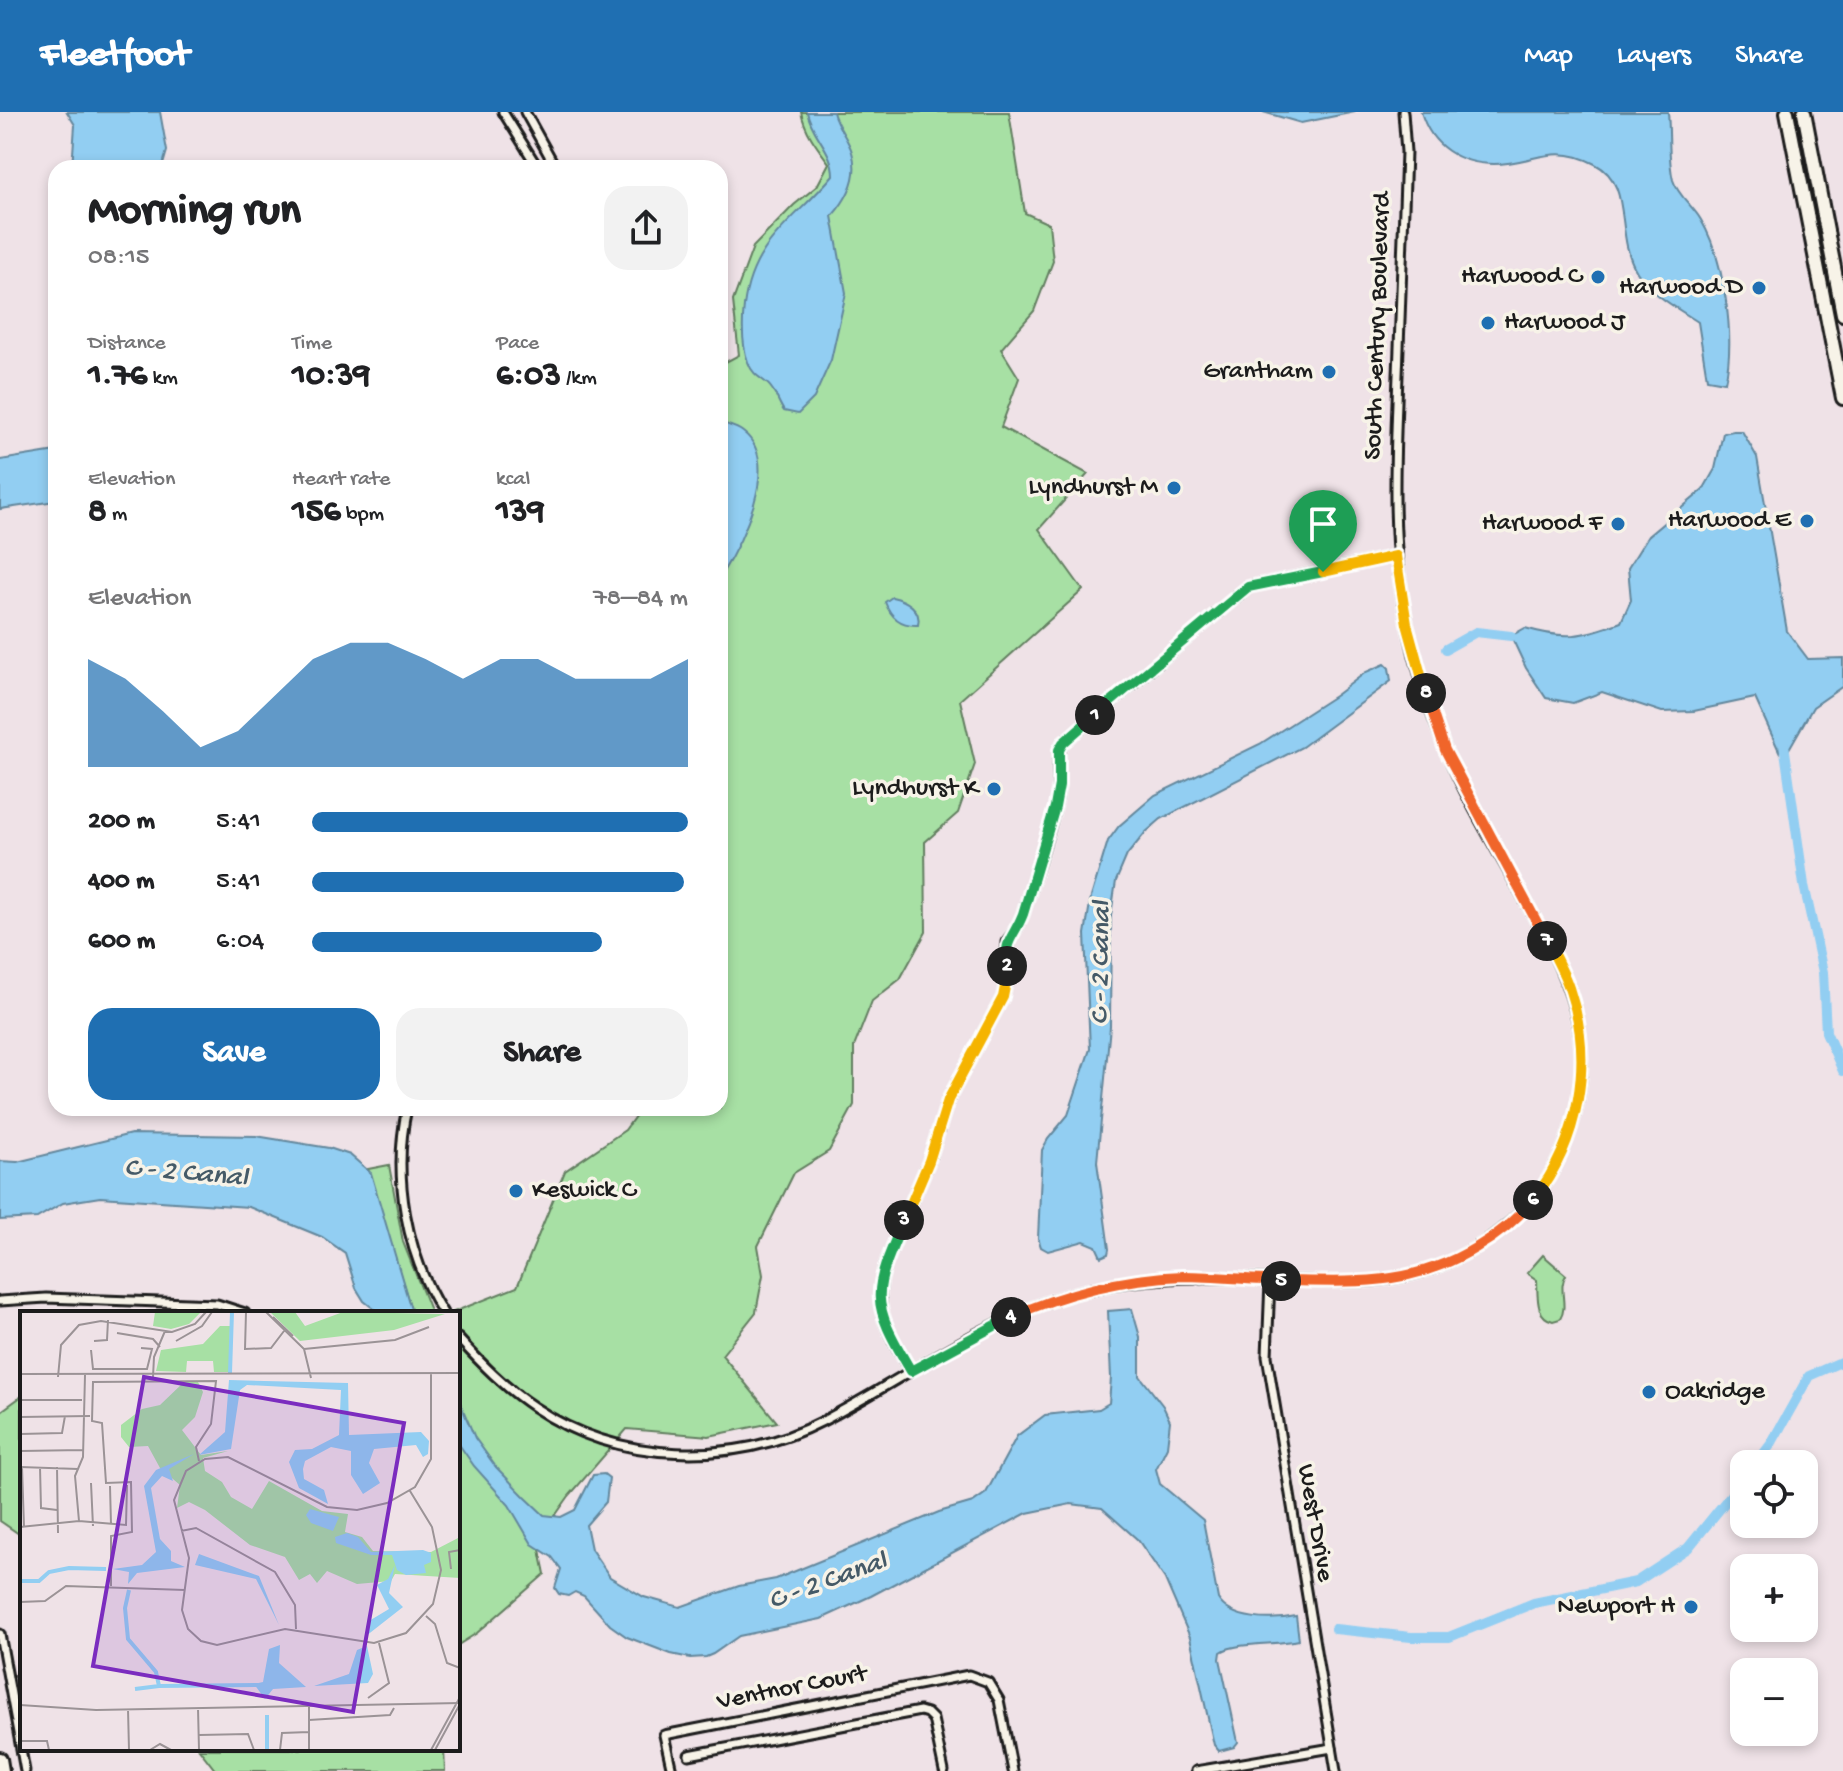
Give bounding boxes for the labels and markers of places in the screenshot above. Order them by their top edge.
place label: Harwood C [1461,262,1584,293]
marker: Harwood C [1589,268,1607,286]
place label: Harwood D [1619,273,1743,304]
marker: Harwood D [1750,279,1768,297]
place label: Harwood J [1504,308,1626,339]
marker: Harwood J [1479,314,1497,332]
place label: Grantham [1203,357,1313,388]
marker: Grantham [1320,363,1338,381]
place label: Lyndhurst M [1028,473,1159,504]
marker: Lyndhurst M [1165,479,1183,497]
pin [1289,490,1357,572]
place label: Harwood E [1668,506,1792,537]
place label: Harwood F [1482,509,1604,540]
marker: Harwood E [1798,512,1816,530]
marker: Harwood F [1609,515,1627,533]
pin: 8 [1406,673,1446,713]
pin: 1 [1075,695,1115,735]
place label: Lyndhurst K [852,774,981,805]
marker: Lyndhurst K [985,780,1003,798]
pin: 7 [1527,921,1567,961]
pin: 2 [987,946,1027,986]
place label: Keswick C [532,1176,638,1207]
pin: 6 [1513,1180,1553,1220]
marker: Keswick C [507,1182,525,1200]
pin: 3 [884,1200,924,1240]
pin: 5 [1261,1261,1301,1301]
pin: 4 [991,1297,1031,1337]
place label: Oakridge [1665,1377,1766,1408]
marker: Oakridge [1640,1383,1658,1401]
place label: Newport H [1557,1592,1675,1623]
marker: Newport H [1682,1598,1700,1616]

